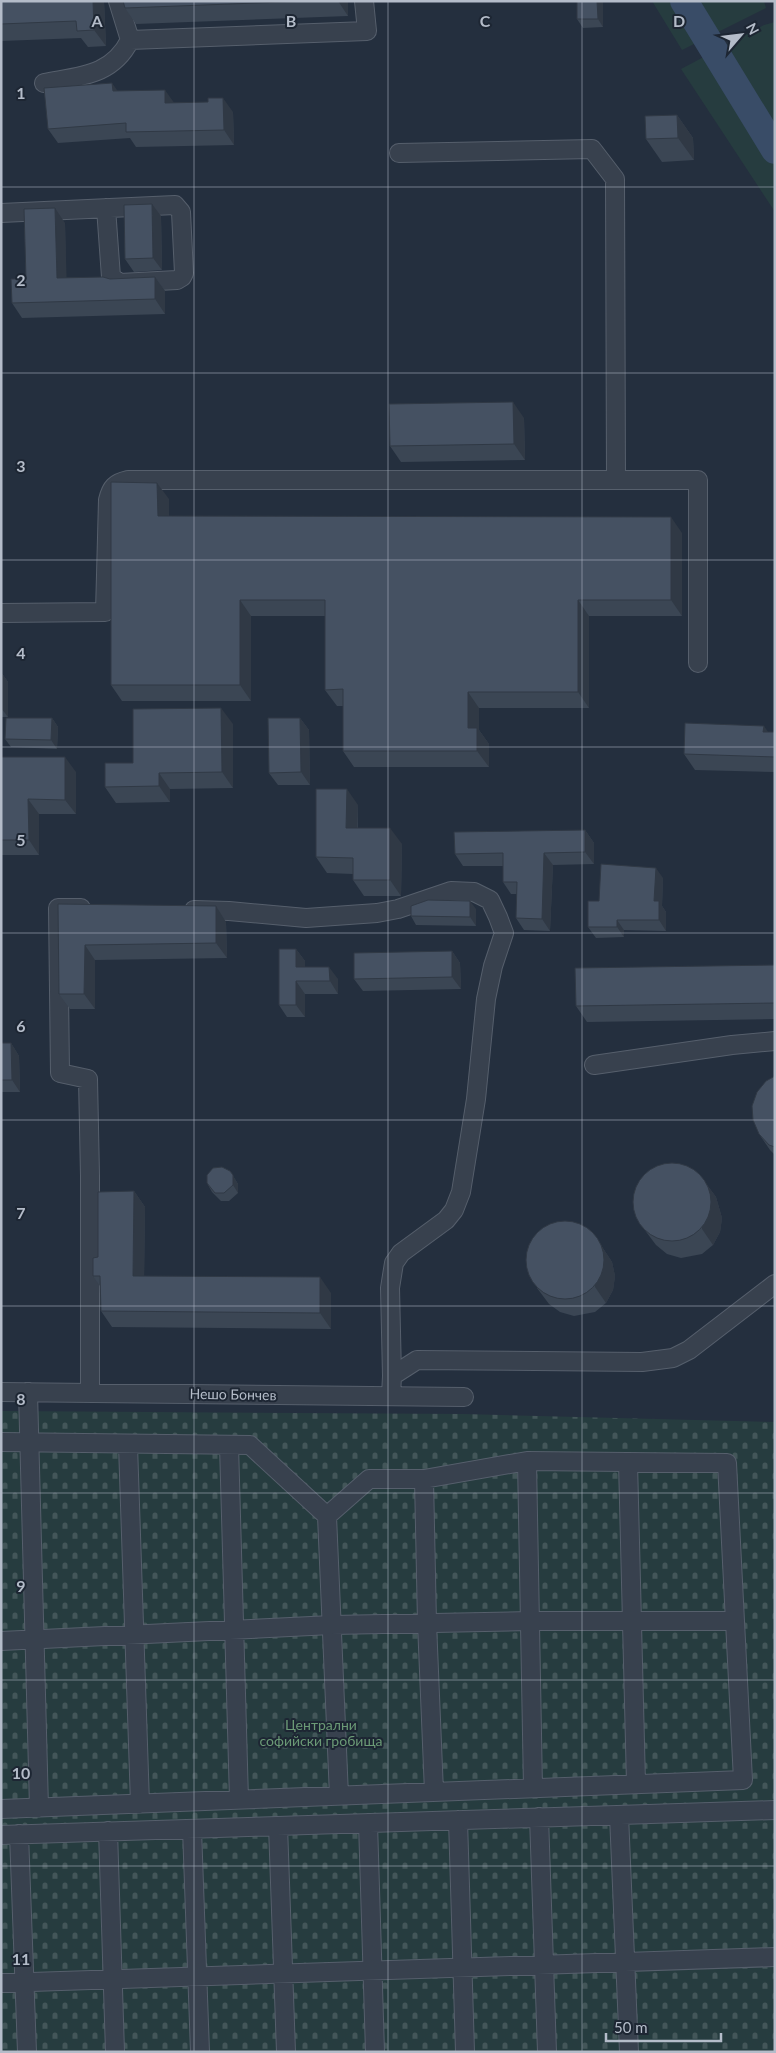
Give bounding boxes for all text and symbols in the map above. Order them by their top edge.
north arrow [716,10,766,60]
text: A [90,11,103,30]
text: B [286,11,296,30]
text: C [480,11,491,30]
text: D [673,11,685,30]
text: N [743,20,763,37]
text: 1 [16,83,26,102]
text: 2 [16,270,26,289]
text: 3 [16,456,26,475]
text: 4 [16,643,26,662]
text: 5 [16,830,26,849]
text: 6 [16,1016,26,1035]
text: 7 [16,1203,26,1222]
street label: Нешо Бончев [189,1385,277,1403]
text: 8 [16,1389,26,1408]
text: 9 [16,1576,26,1595]
park label: Централни софийски гробища [260,1716,383,1749]
text: 10 [12,1763,30,1782]
text: 11 [12,1949,30,1968]
scale bar [606,2010,721,2042]
text: 50 m [614,2018,648,2036]

